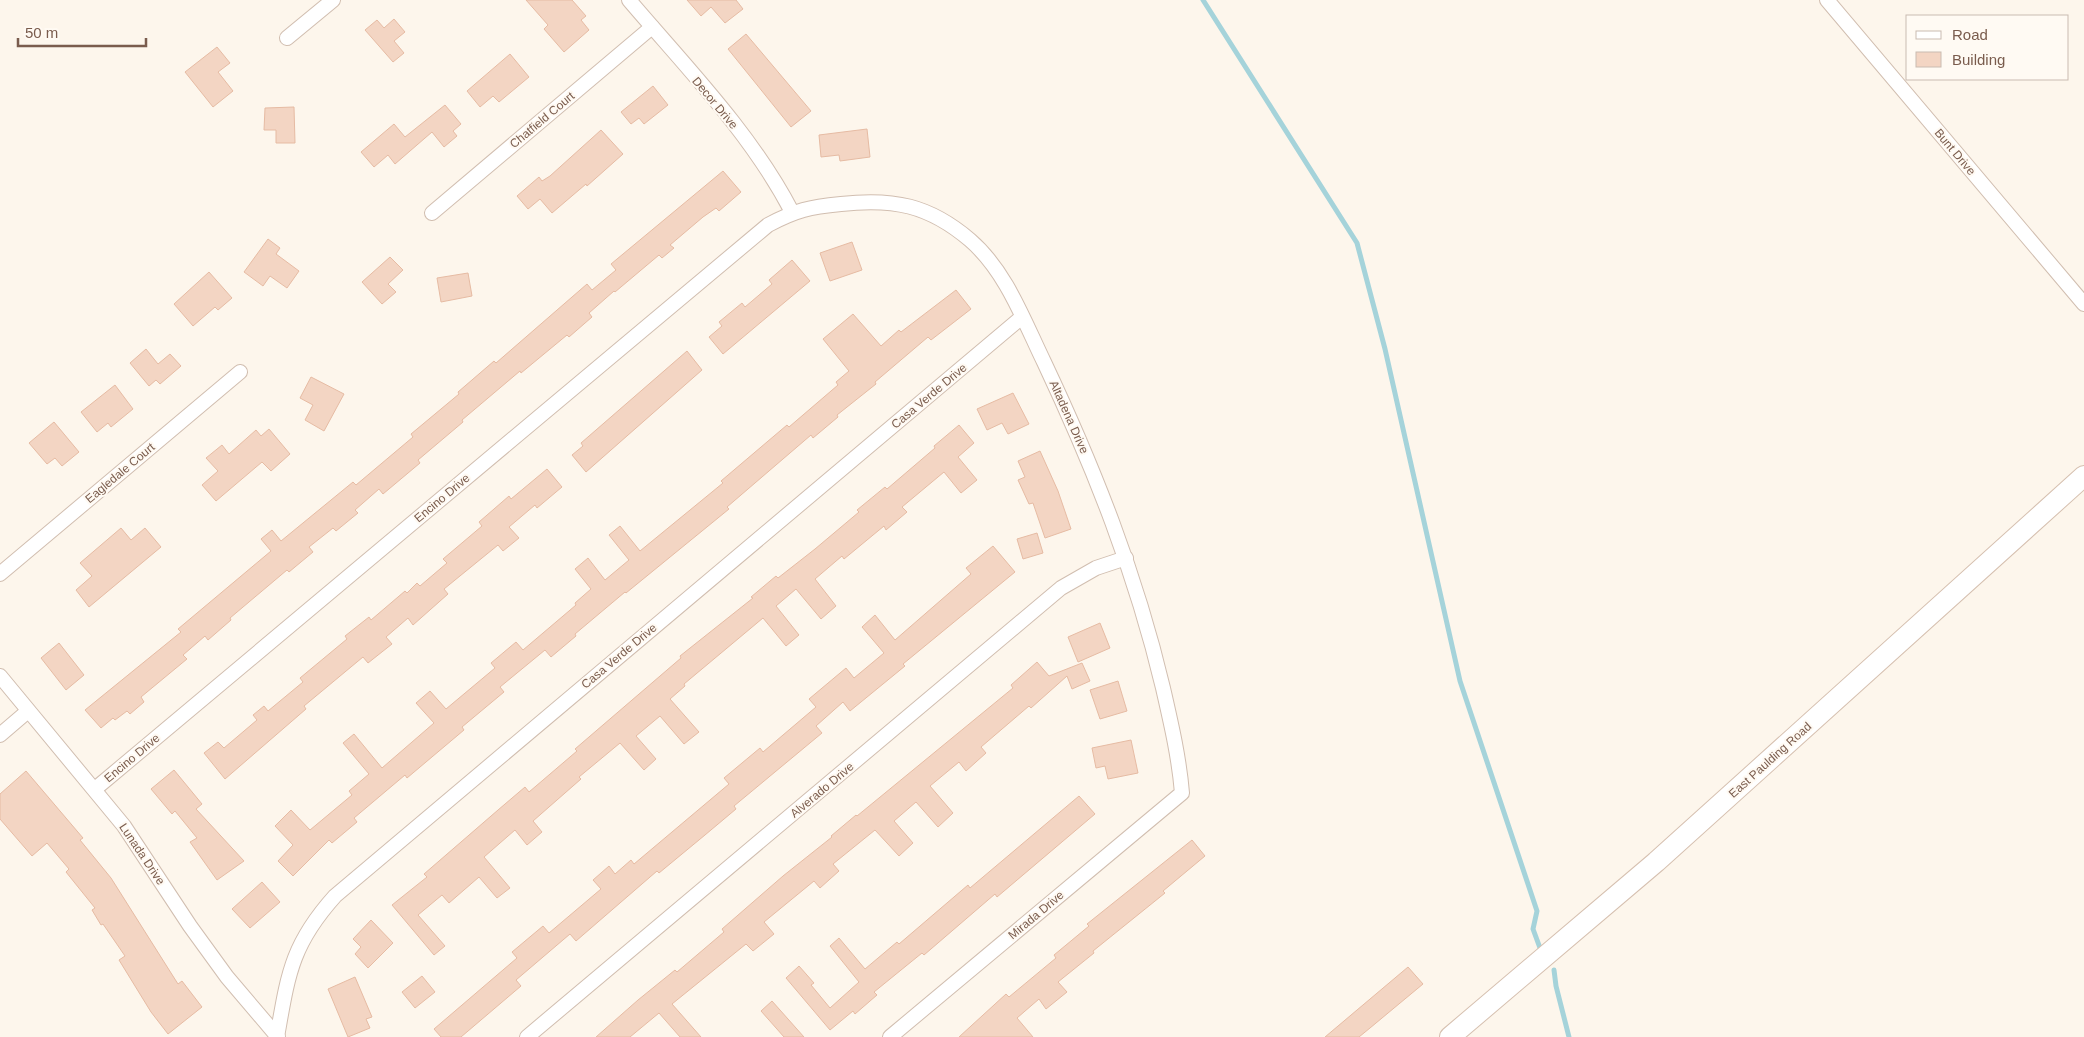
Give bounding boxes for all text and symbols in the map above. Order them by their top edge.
scale bar [18,15,145,47]
legend [1906,15,2069,80]
text: 50 m [25,24,58,41]
text: Road [1952,26,1988,43]
text: Building [1952,51,2005,68]
street label: Decor Drive [689,74,741,132]
street label: Chatfield Court [507,88,578,151]
street label: Bunt Drive [1932,126,1979,178]
street label: Casa Verde Drive [888,360,970,432]
street label: Altadena Drive [1047,378,1092,456]
street label: Eagledale Court [83,440,158,506]
street label: Encino Drive [411,471,473,525]
street label: Casa Verde Drive [578,620,660,692]
street label: East Paulding Road [1726,719,1814,801]
street label: Encino Drive [101,731,163,785]
street label: Alverado Drive [787,759,857,821]
street label: Lunada Drive [116,820,168,888]
street label: Mirada Drive [1005,888,1067,942]

